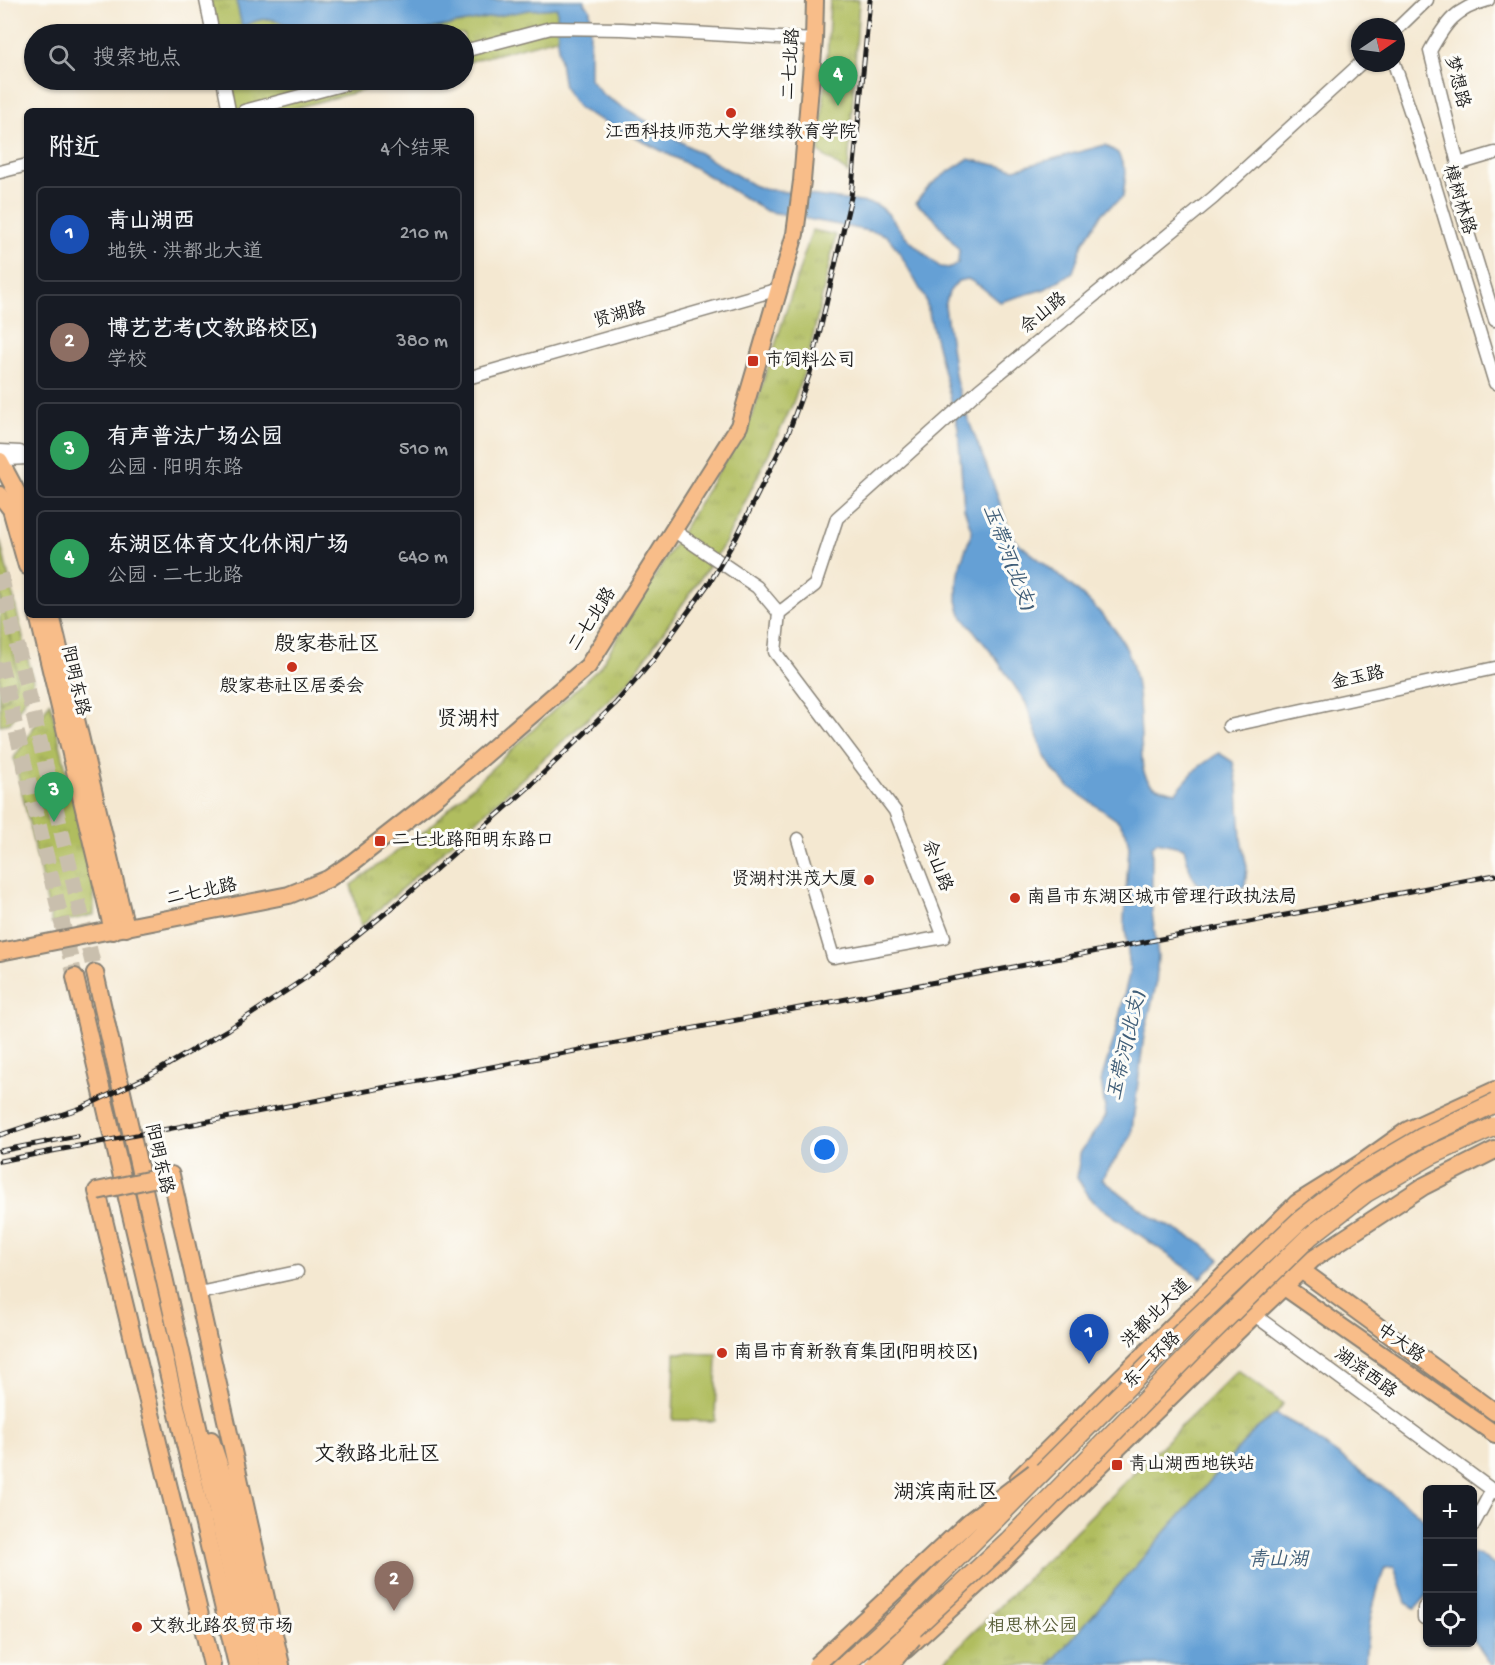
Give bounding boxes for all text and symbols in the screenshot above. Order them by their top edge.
north arrow [1351,18,1405,72]
search box [24,24,474,90]
street label: 二七北路 [778,27,805,101]
icon: search [45,41,78,74]
text: 搜索地点 [93,47,181,73]
street label: 梦想路 [1439,53,1474,111]
pin: 4 [818,57,858,106]
marker: 江西科技师范大学继续教育学院 [724,106,738,120]
place label: 江西科技师范大学继续教育学院 [605,122,857,144]
text: 附近 [48,135,100,166]
text: 4个结果 [381,139,450,162]
street label: 樟树林路 [1437,162,1480,237]
text: 青山湖西 [107,210,195,236]
text: 1 [65,223,74,246]
text: 210 m [400,223,448,246]
text: 地铁 · 洪都北大道 [107,242,263,265]
street label: 佘山路 [1016,288,1072,339]
street label: 贤湖路 [591,298,649,334]
text: 博艺艺考(文教路校区) [107,318,317,344]
text: 2 [65,331,74,354]
text: 380 m [396,331,448,354]
text: 学校 [107,350,147,373]
place label: 市饲料公司 [765,350,855,372]
marker: 市饲料公司 [746,354,760,368]
text: 有声普法广场公园 [107,426,283,452]
text: 3 [64,439,75,462]
text: 510 m [399,439,448,462]
text: 公园 · 阳明东路 [107,458,243,481]
water label: 玉带河(北支) [976,501,1040,614]
text: 东湖区体育文化休闲广场 [107,534,349,560]
text: 4 [65,547,74,570]
text: 640 m [398,547,448,570]
text: 公园 · 二七北路 [107,566,243,589]
street label: 二七北路 [564,584,621,656]
district label: 殷家巷社区 [275,632,380,659]
street label: 阳明东路 [56,643,93,718]
marker: 殷家巷社区居委会 [285,660,299,674]
street label: 金玉路 [1329,662,1387,695]
place label: 殷家巷社区居委会 [220,676,364,698]
district label: 贤湖村 [437,708,500,734]
pin: 3 [34,772,74,822]
place label: 二七北路阳明东路口 [392,830,554,852]
marker: 二七北路阳明东路口 [373,834,387,848]
street label: 佘山路 [917,837,956,895]
place label: 贤湖村洪茂大厦 [731,869,857,891]
marker: 贤湖村洪茂大厦 [862,873,876,887]
street label: 二七北路 [164,874,239,911]
place label: 南昌市东湖区城市管理行政执法局 [1027,887,1297,909]
marker: 南昌市东湖区城市管理行政执法局 [1008,891,1022,905]
water label: 玉带河(北支) [1102,988,1152,1103]
street label: 阳明东路 [140,1121,177,1196]
your location [810,1135,839,1164]
street label: 洪都北大道 [1117,1274,1196,1353]
pin: 1 [1070,1314,1108,1364]
street label: 中大路 [1372,1319,1429,1368]
street label: 东一环路 [1119,1327,1186,1394]
place label: 南昌市育新教育集团(阳明校区) [734,1342,978,1364]
street label: 湖滨西路 [1330,1344,1401,1404]
marker: 南昌市育新教育集团(阳明校区) [715,1346,729,1360]
district label: 文教路北社区 [314,1442,440,1469]
place label: 青山湖西地铁站 [1129,1454,1255,1476]
marker: 青山湖西地铁站 [1110,1458,1124,1472]
district label: 湖滨南社区 [894,1480,999,1507]
map controls [1423,1485,1477,1647]
button: + [1423,1485,1477,1539]
button: − [1423,1539,1477,1593]
water label: 青山湖 [1248,1548,1310,1573]
pin: 2 [374,1562,414,1611]
button: locate [1423,1593,1477,1647]
place label: 文教北路农贸市场 [149,1615,293,1638]
park label: 相思林公园 [987,1616,1077,1638]
marker: 文教北路农贸市场 [130,1620,144,1634]

